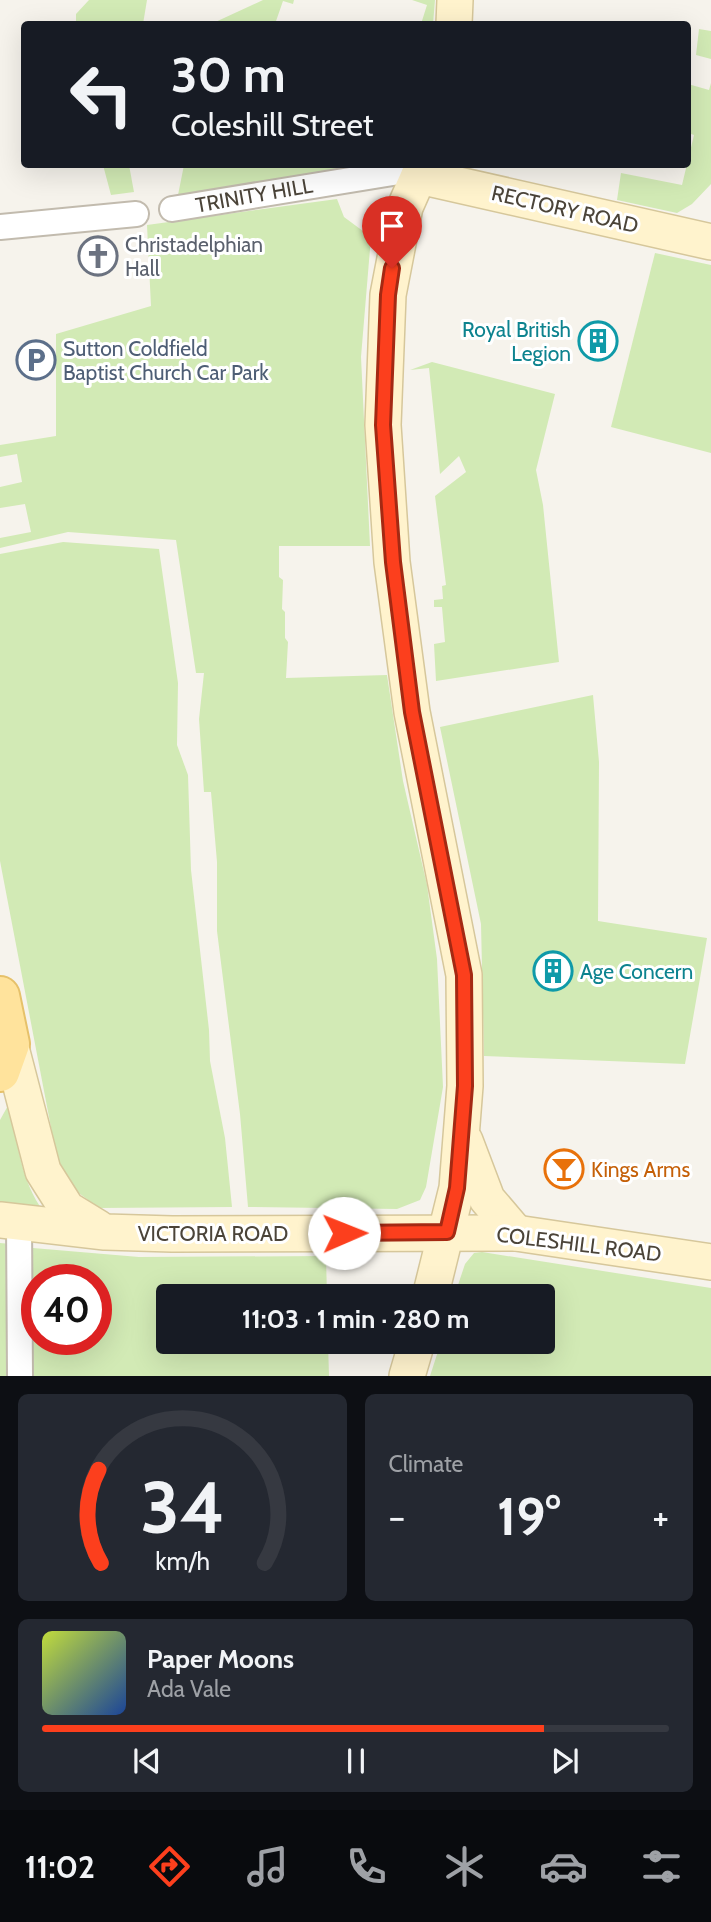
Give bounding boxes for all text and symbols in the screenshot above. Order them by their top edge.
text: 30 m [171,45,286,104]
icon: left [56,49,147,140]
text: Coleshill Street [171,105,374,144]
street label: TRINITY HILL [194,172,315,218]
street label: RECTORY ROAD [489,180,641,238]
pin [362,196,422,268]
icon: arrive [373,207,411,245]
place label: Christadelphian Hall [125,232,263,281]
church icon: Christadelphian Hall [77,235,119,277]
place label: Royal British Legion [462,317,571,366]
building icon: Royal British Legion [577,320,619,362]
place label: Sutton Coldfield Baptist Church Car Park [63,336,269,385]
parking icon: Sutton Coldfield Baptist Church Car Park [15,339,57,381]
building icon: Age Concern [532,950,574,992]
place label: Age Concern [580,959,693,984]
bar icon: Kings Arms [543,1148,585,1190]
place label: Kings Arms [591,1157,690,1182]
position arrow [307,1196,381,1270]
street label: VICTORIA ROAD [138,1221,288,1246]
street label: COLESHILL ROAD [495,1221,663,1267]
speed limit sign: 40 [21,1264,112,1355]
text: 11:03 · 1 min · 280 m [242,1303,469,1335]
text: Climate [389,1450,463,1478]
text: 34 [140,1464,224,1552]
text: 19° [497,1485,560,1548]
text: − [389,1493,405,1540]
text: + [652,1493,669,1540]
text: km/h [155,1546,210,1576]
text: Paper Moons [147,1643,294,1675]
text: Ada Vale [147,1675,231,1703]
icon: previous [128,1742,166,1780]
icon: pause [337,1742,375,1780]
icon: next [546,1742,584,1780]
icon: directions [145,1842,194,1891]
icon: music [243,1842,292,1891]
icon: phone [342,1842,391,1891]
icon: climate [440,1842,489,1891]
icon: car [539,1842,588,1891]
icon: filters [637,1842,686,1891]
text: 11:02 [25,1847,95,1886]

